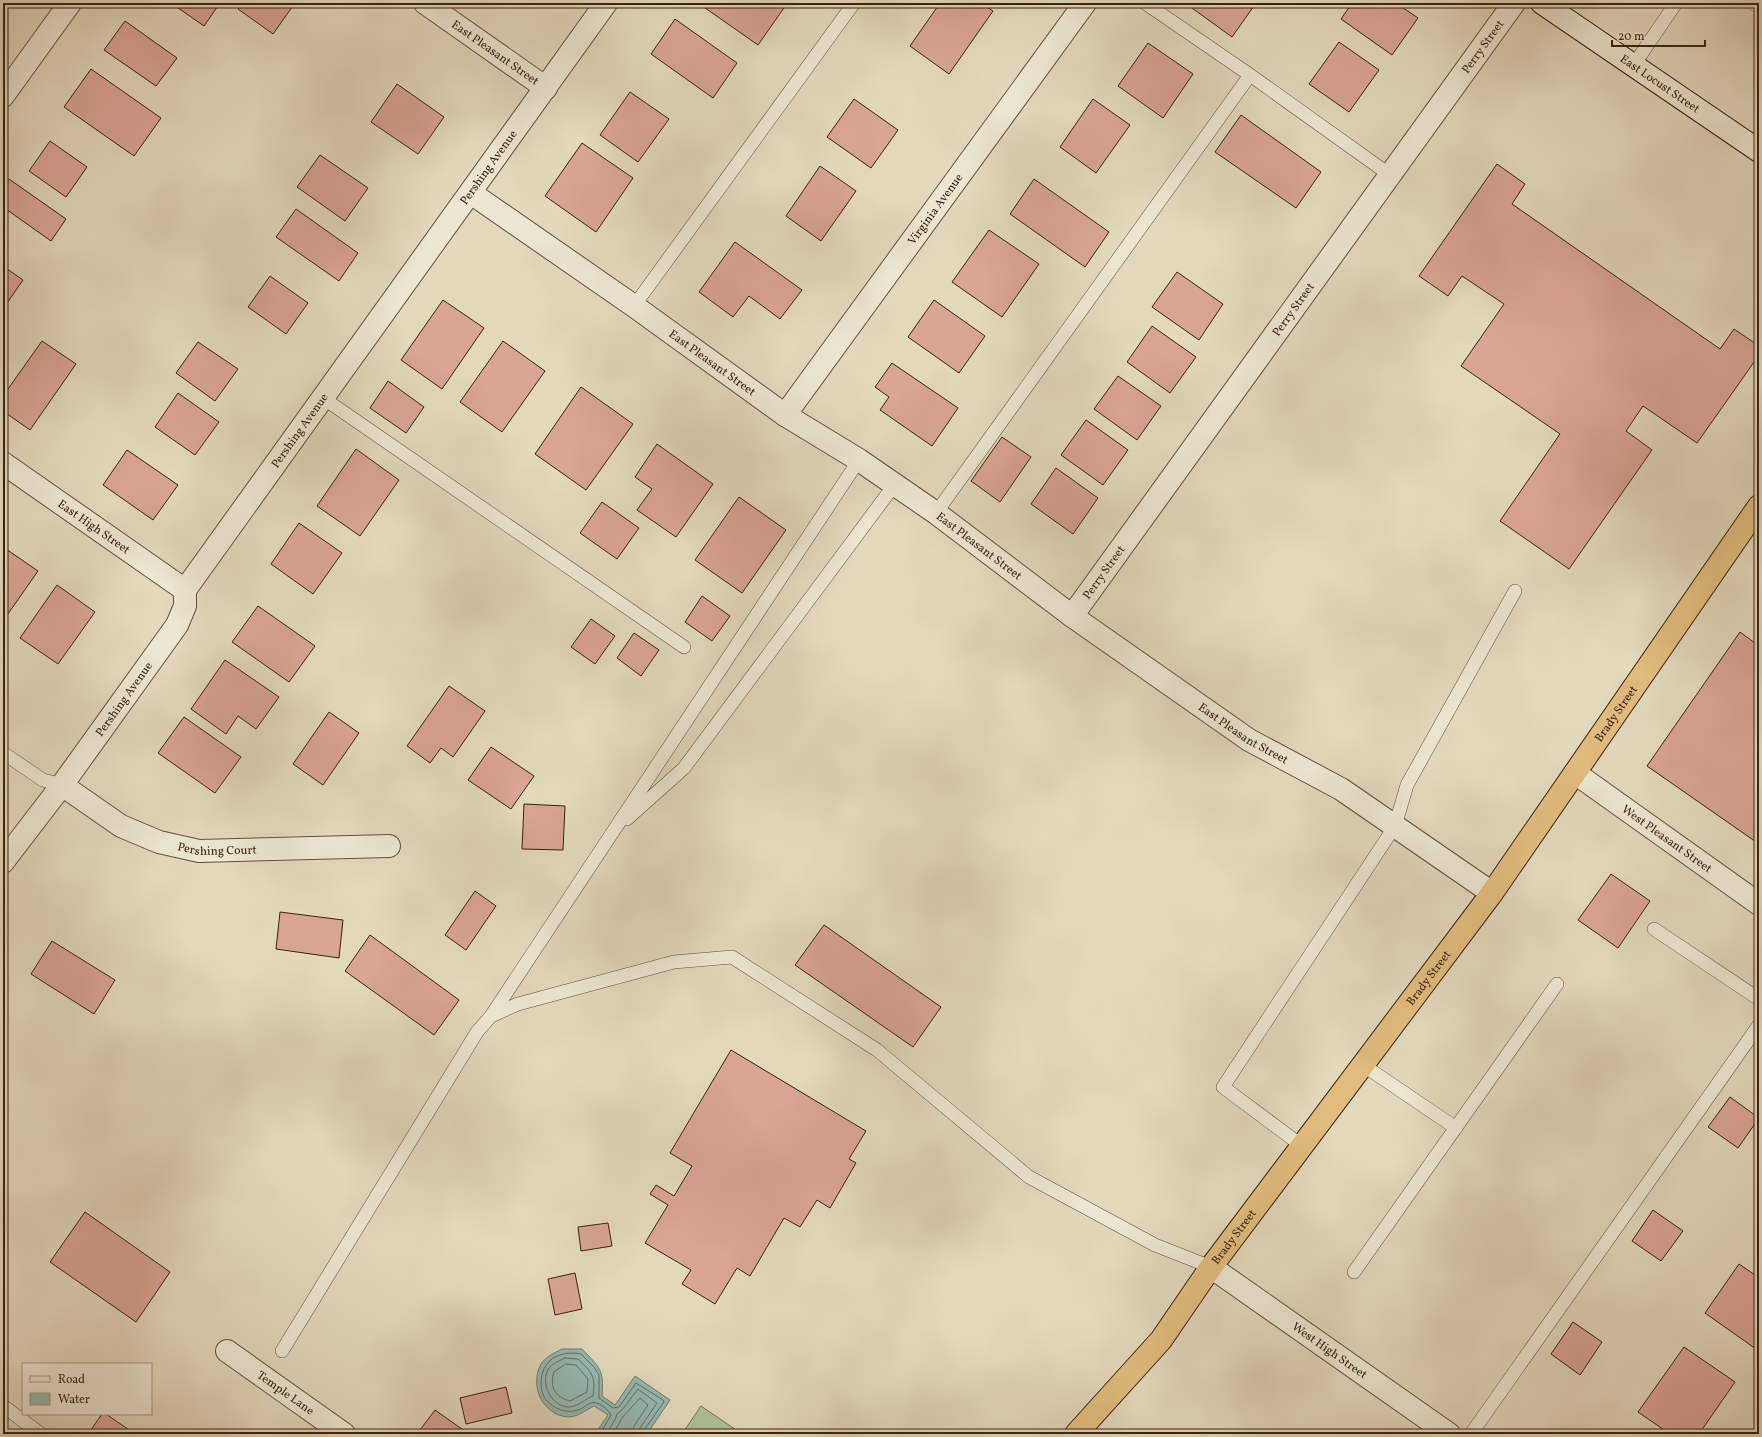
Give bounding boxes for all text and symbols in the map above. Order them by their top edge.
street label: East Pleasant Street [448,17,542,90]
street label: Perry Street [1459,17,1508,77]
scale bar [1612,22,1705,48]
text: 20 m [1618,29,1645,45]
street label: East Locust Street [1616,51,1703,117]
street label: Pershing Avenue [457,127,522,208]
street label: Virginia Avenue [905,170,967,248]
street label: Perry Street [1269,280,1319,340]
street label: East Pleasant Street [665,327,758,400]
street label: Pershing Avenue [268,390,333,472]
street label: East High Street [54,497,133,558]
street label: East Pleasant Street [933,509,1025,584]
street label: Perry Street [1080,543,1129,603]
street label: Pershing Avenue [92,659,157,740]
street label: Brady Street [1591,683,1642,746]
street label: East Pleasant Street [1195,700,1291,768]
street label: West Pleasant Street [1618,802,1715,877]
street label: Pershing Court [176,839,257,860]
street label: Brady Street [1403,947,1455,1009]
street label: Brady Street [1208,1206,1261,1268]
street label: West High Street [1288,1319,1370,1383]
legend [22,1363,152,1415]
street label: Temple Lane [253,1368,317,1419]
text: Road [58,1372,85,1388]
text: Water [58,1392,90,1408]

